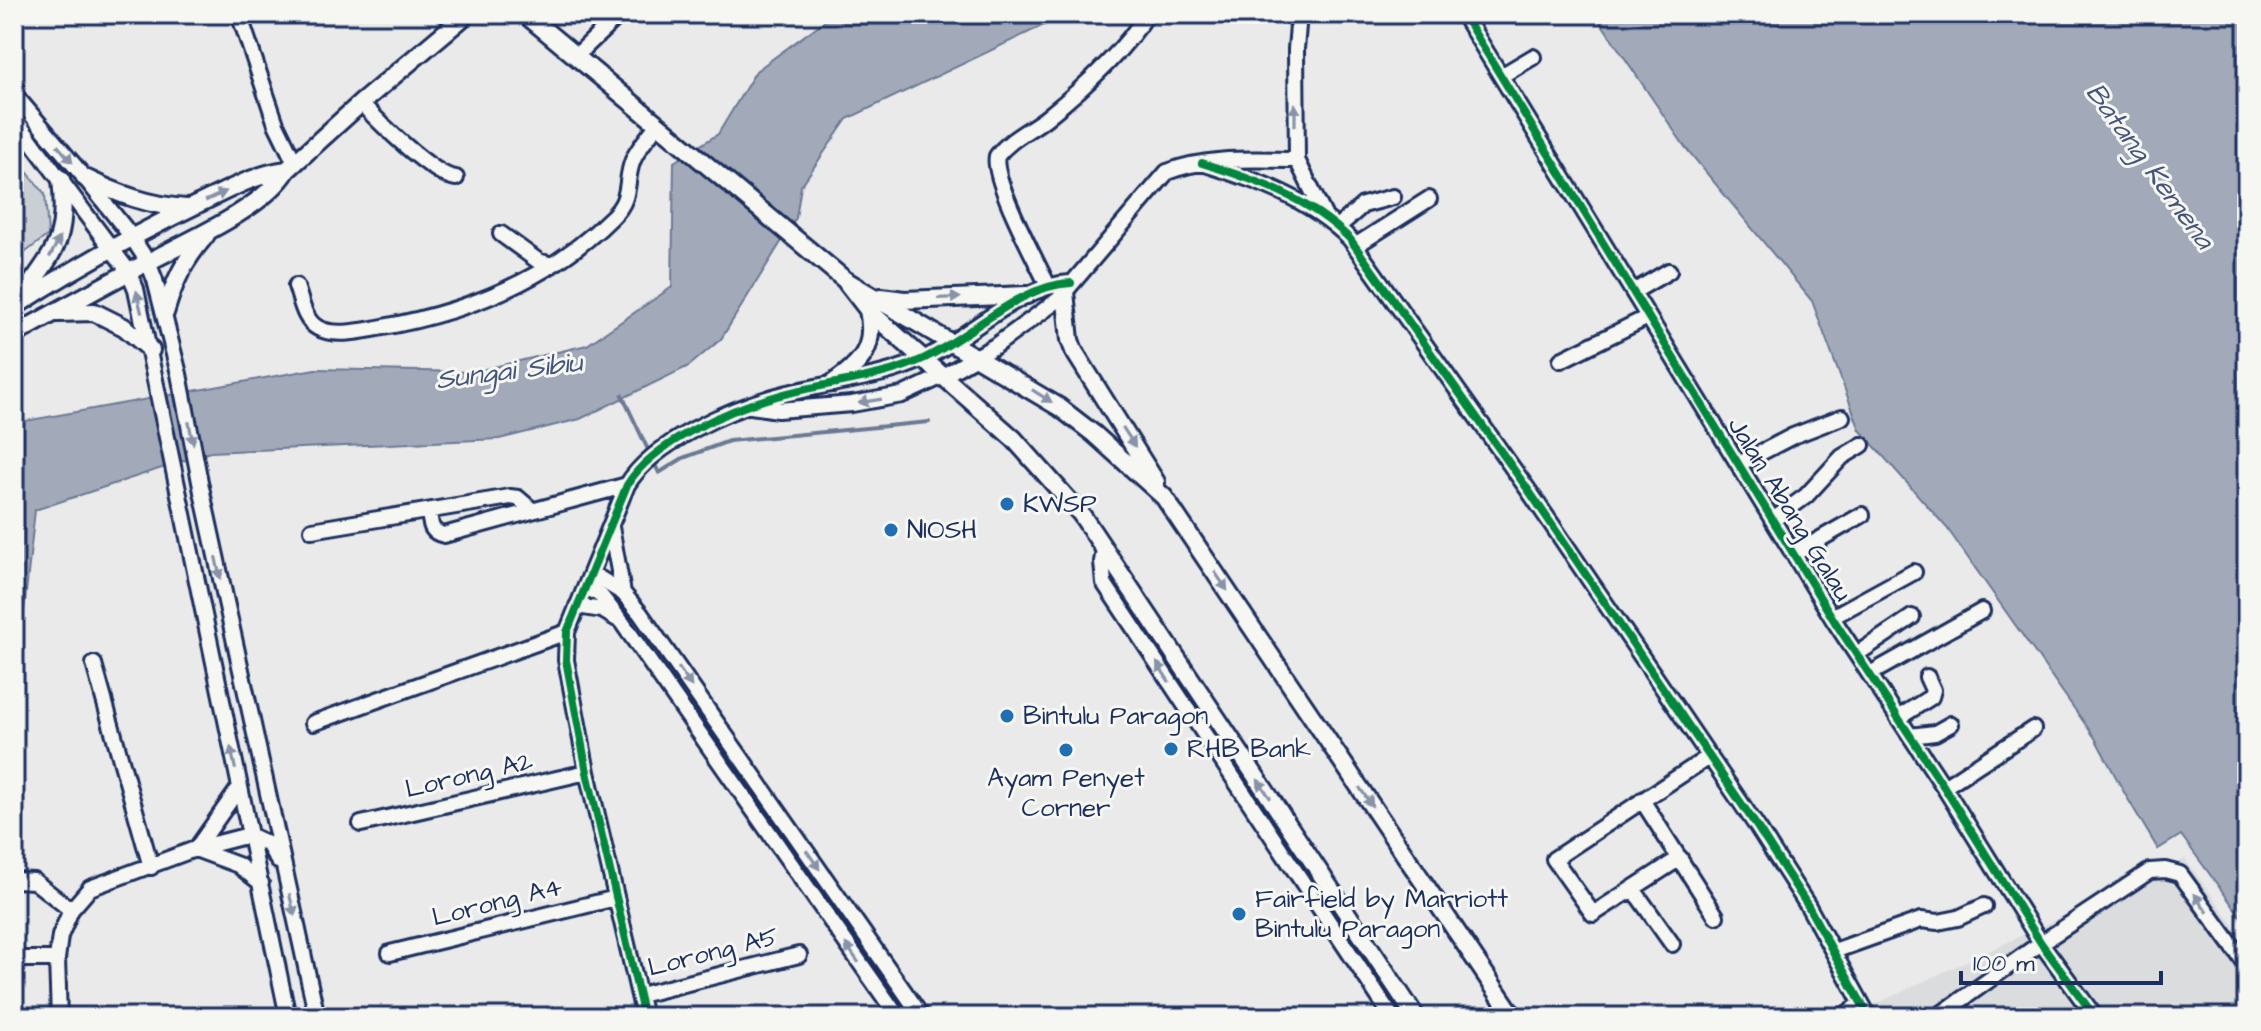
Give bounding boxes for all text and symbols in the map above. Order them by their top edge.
water label: Batang Kemena [2076,75,2225,259]
one-way arrow [1289,102,1302,127]
one-way arrow [56,143,73,163]
one-way arrow [204,189,227,203]
one-way arrow [47,236,61,258]
one-way arrow [133,290,145,315]
one-way arrow [937,292,962,305]
water label: Sungai Sibiu [434,342,586,400]
one-way arrow [1032,389,1053,404]
one-way arrow [857,395,882,408]
street label: Jalan Abang Galau [1717,410,1861,609]
one-way arrow [185,421,197,446]
one-way arrow [1121,426,1135,448]
place label: KWSP [1023,486,1097,522]
marker: KWSP [998,495,1016,513]
place label: NIOSH [907,512,977,548]
marker: NIOSH [882,521,900,539]
one-way arrow [212,556,225,581]
one-way arrow [1213,571,1228,592]
one-way arrow [1156,662,1171,683]
one-way arrow [677,667,692,688]
place label: Bintulu Paragon [1023,698,1208,736]
marker: Bintulu Paragon [998,707,1016,725]
place label: RHB Bank [1187,731,1311,767]
marker: RHB Bank [1162,740,1180,758]
marker: Ayam Penyet Corner [1057,741,1075,759]
street label: Lorong A2 [402,743,537,809]
one-way arrow [226,746,239,771]
place label: Ayam Penyet Corner [987,760,1145,826]
one-way arrow [1257,778,1272,800]
one-way arrow [1358,786,1373,808]
one-way arrow [805,849,820,870]
street label: Lorong A4 [428,868,567,937]
place label: Fairfield by Marriott Bintulu Paragon [1255,881,1509,949]
one-way arrow [286,892,299,917]
one-way arrow [2193,893,2209,913]
marker: Fairfield by Marriott Bintulu Paragon [1230,905,1248,923]
street label: Lorong A5 [644,918,783,988]
scale bar [1961,935,2161,985]
one-way arrow [845,943,861,964]
text: 100 m [1973,947,2035,981]

